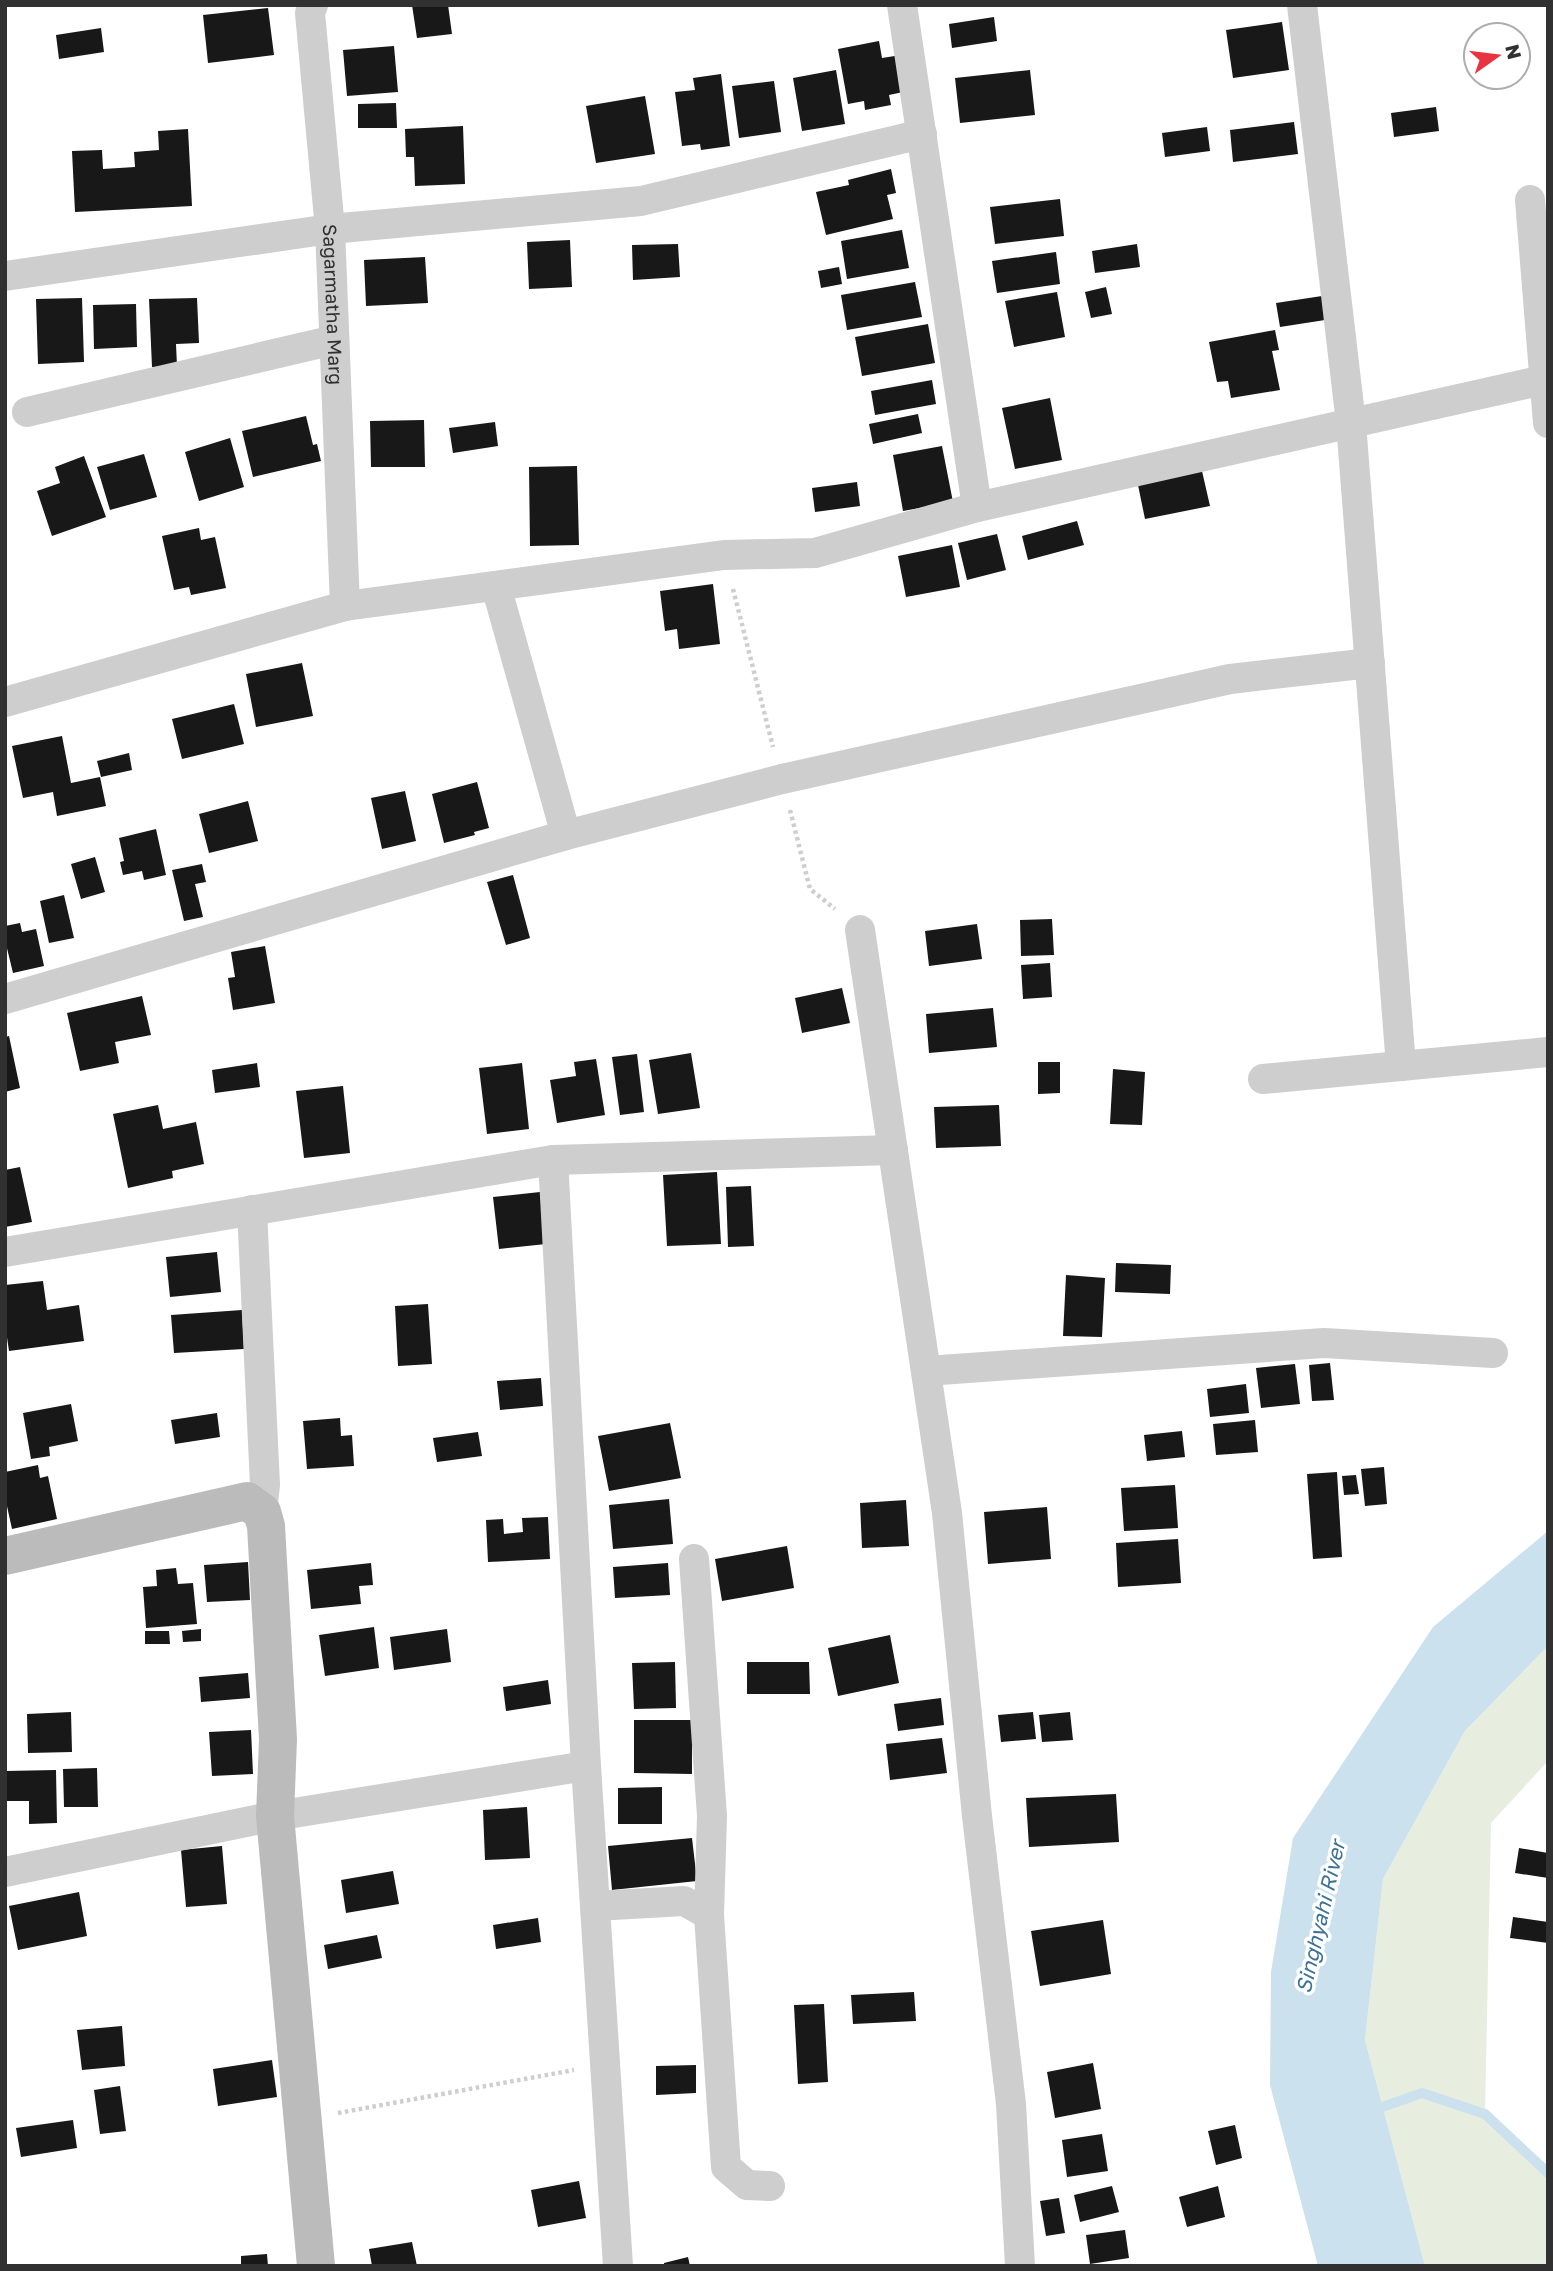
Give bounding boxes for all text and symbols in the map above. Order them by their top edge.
north arrow [1462,21,1532,91]
text: N [1501,42,1527,62]
street label: Sagarmatha Marg [319,224,348,385]
water label: Singhyahi River [1290,1835,1351,1996]

